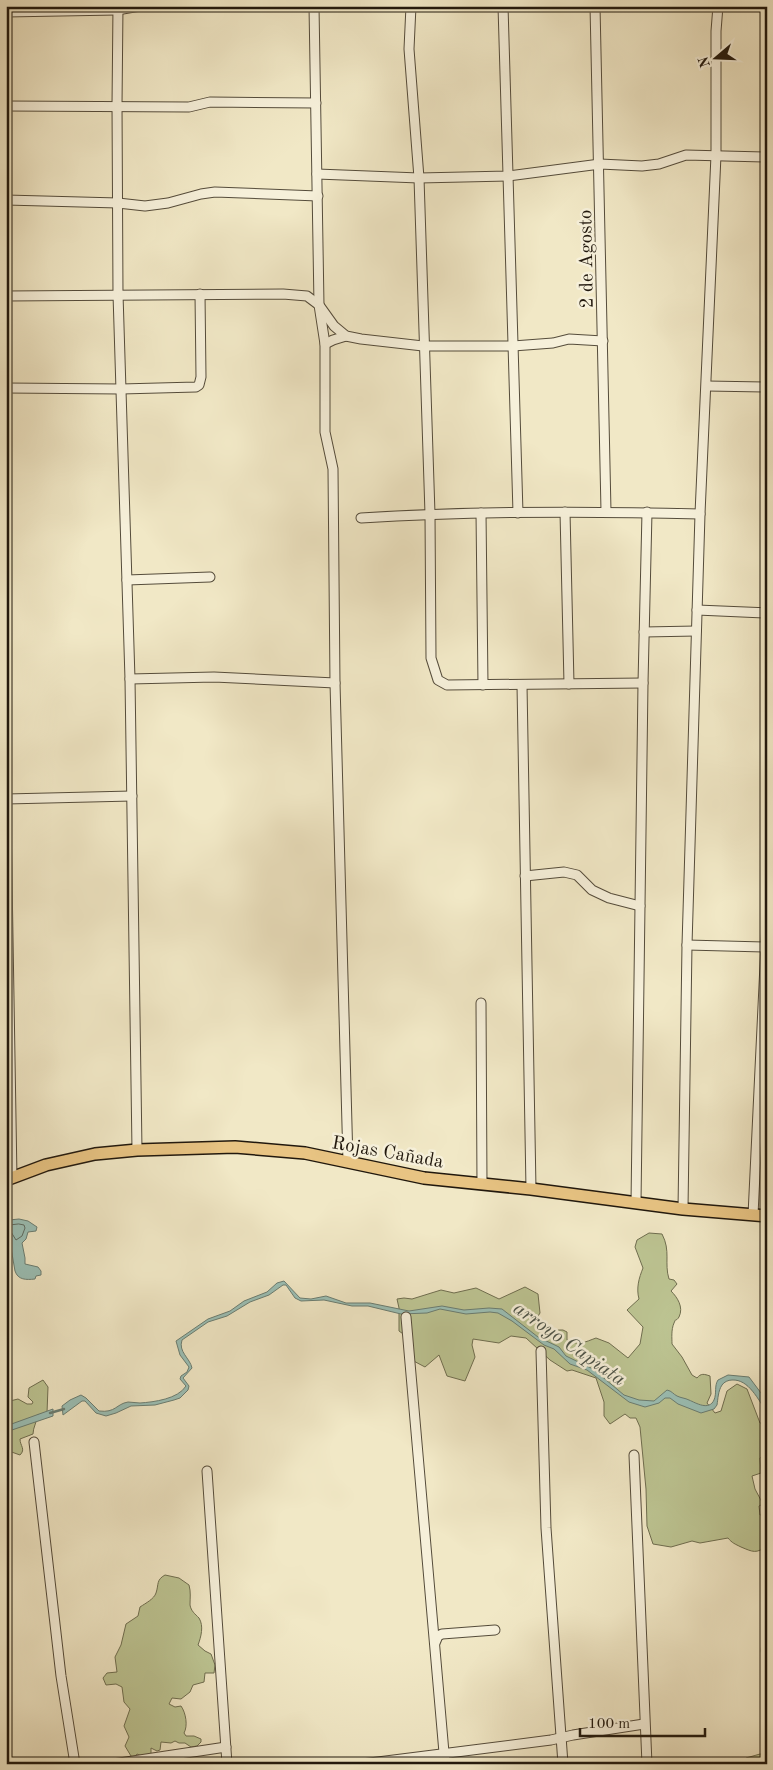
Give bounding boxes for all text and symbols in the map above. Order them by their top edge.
north arrow [690,32,740,82]
text: N [696,54,713,69]
street label: 2 de Agosto [577,209,598,309]
street label: Rojas Cañada [330,1134,446,1173]
water label: arroyo Capiata [509,1299,629,1391]
scale bar [580,1705,706,1737]
text: 100 m [588,1717,630,1732]

